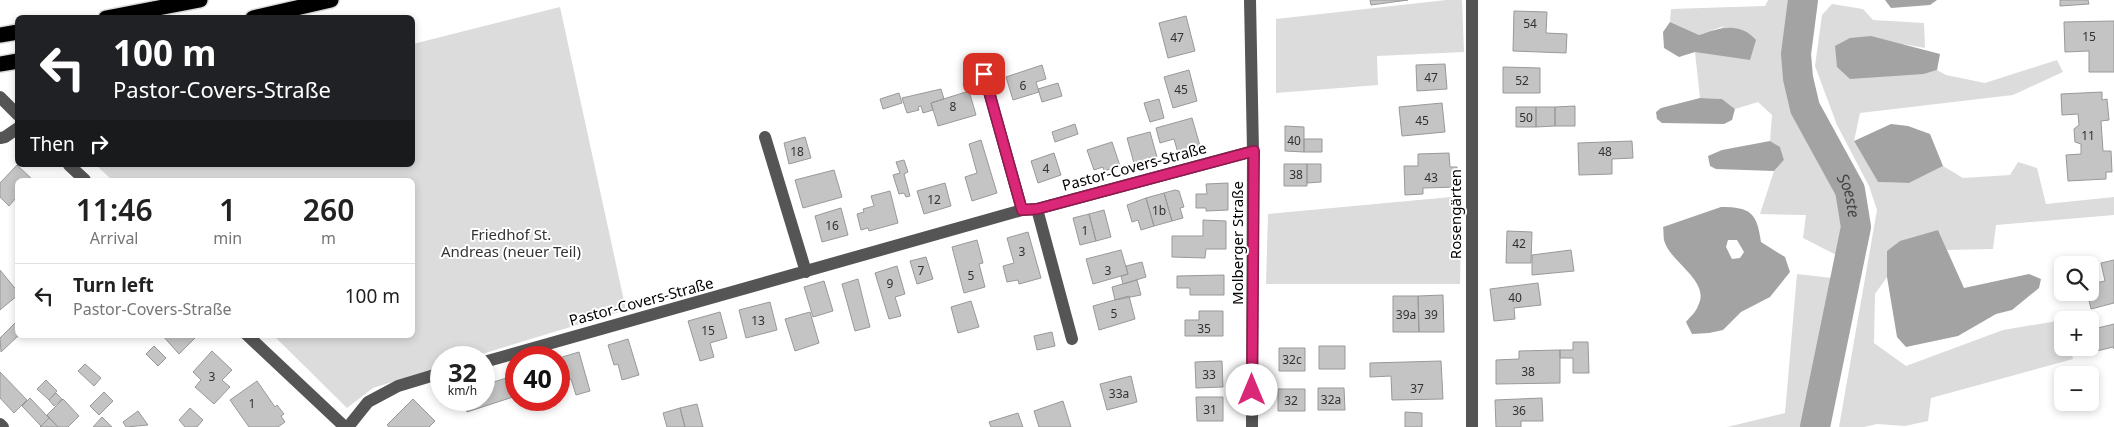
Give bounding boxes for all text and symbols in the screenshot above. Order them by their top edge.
house number: 54 [1523,15,1537,32]
house number: 15 [2082,28,2096,45]
text: 100 m [113,29,216,76]
house number: 47 [1170,29,1184,46]
icon: left [30,35,95,100]
pin [963,53,1005,95]
icon: arrive [970,60,998,88]
house number: 47 [1424,69,1438,86]
house number: 52 [1515,72,1529,89]
text: Pastor-Covers-Straße [113,74,331,104]
house number: 6 [1020,77,1027,94]
house number: 45 [1174,81,1188,98]
house number: 8 [950,98,957,115]
house number: 50 [1519,109,1533,126]
house number: 45 [1415,112,1429,129]
house number: 11 [2081,127,2095,144]
icon: right [85,130,113,158]
text: Then [30,131,75,157]
house number: 40 [1287,132,1301,149]
street label: Pastor-Covers-Straße [1060,137,1208,195]
house number: 18 [790,143,804,160]
house number: 48 [1598,143,1612,160]
house number: 4 [1043,160,1050,177]
house number: 38 [1289,166,1303,183]
house number: 43 [1424,169,1438,186]
street label: Rosengärten [1445,169,1465,259]
water label: Soeste [1832,169,1865,219]
street label: Molberger Straße [1227,181,1247,305]
text: 11:46 [76,189,153,230]
text: 1 [219,189,236,230]
text: 260 [303,189,354,230]
house number: 12 [927,191,941,208]
house number: 1b [1152,202,1166,219]
house number: 16 [825,217,839,234]
house number: 1 [1082,222,1088,239]
park label: Friedhof St. Andreas (neuer Teil) [441,224,581,261]
text: Arrival [90,227,139,249]
text: min [213,227,242,249]
text: m [321,227,336,249]
house number: 42 [1512,235,1526,252]
house number: 3 [1019,243,1026,260]
map controls [2054,256,2099,411]
button: search [2054,256,2099,301]
house number: 7 [918,262,925,279]
house number: 3 [1105,262,1112,279]
house number: 5 [968,267,975,284]
text: Turn left [73,272,154,298]
street label: Pastor-Covers-Straße [567,272,715,330]
house number: 9 [887,275,894,292]
icon: left [30,282,58,310]
text: 100 m [345,283,400,309]
house number: 40 [1508,289,1522,306]
text: Pastor-Covers-Straße [73,298,232,320]
house number: 5 [1111,305,1118,322]
house number: 39a [1396,306,1416,323]
house number: 39 [1424,306,1438,323]
button: + [2054,311,2099,356]
house number: 13 [751,312,765,329]
house number: 35 [1197,320,1211,337]
house number: 15 [701,322,715,339]
speed limit sign: 40 [505,346,570,411]
house number: 32c [1282,351,1302,368]
text: 32 [448,355,477,389]
position arrow [1225,363,1277,415]
house number: 38 [1521,363,1535,380]
house number: 33 [1202,366,1216,383]
button: − [2054,366,2099,411]
house number: 3 [209,368,216,385]
house number: 37 [1410,380,1424,397]
text: km/h [448,382,477,399]
house number: 33a [1109,385,1129,402]
house number: 32a [1321,391,1341,408]
house number: 32 [1284,392,1298,409]
house number: 1 [249,395,255,412]
house number: 31 [1203,401,1217,418]
house number: 36 [1512,402,1526,419]

